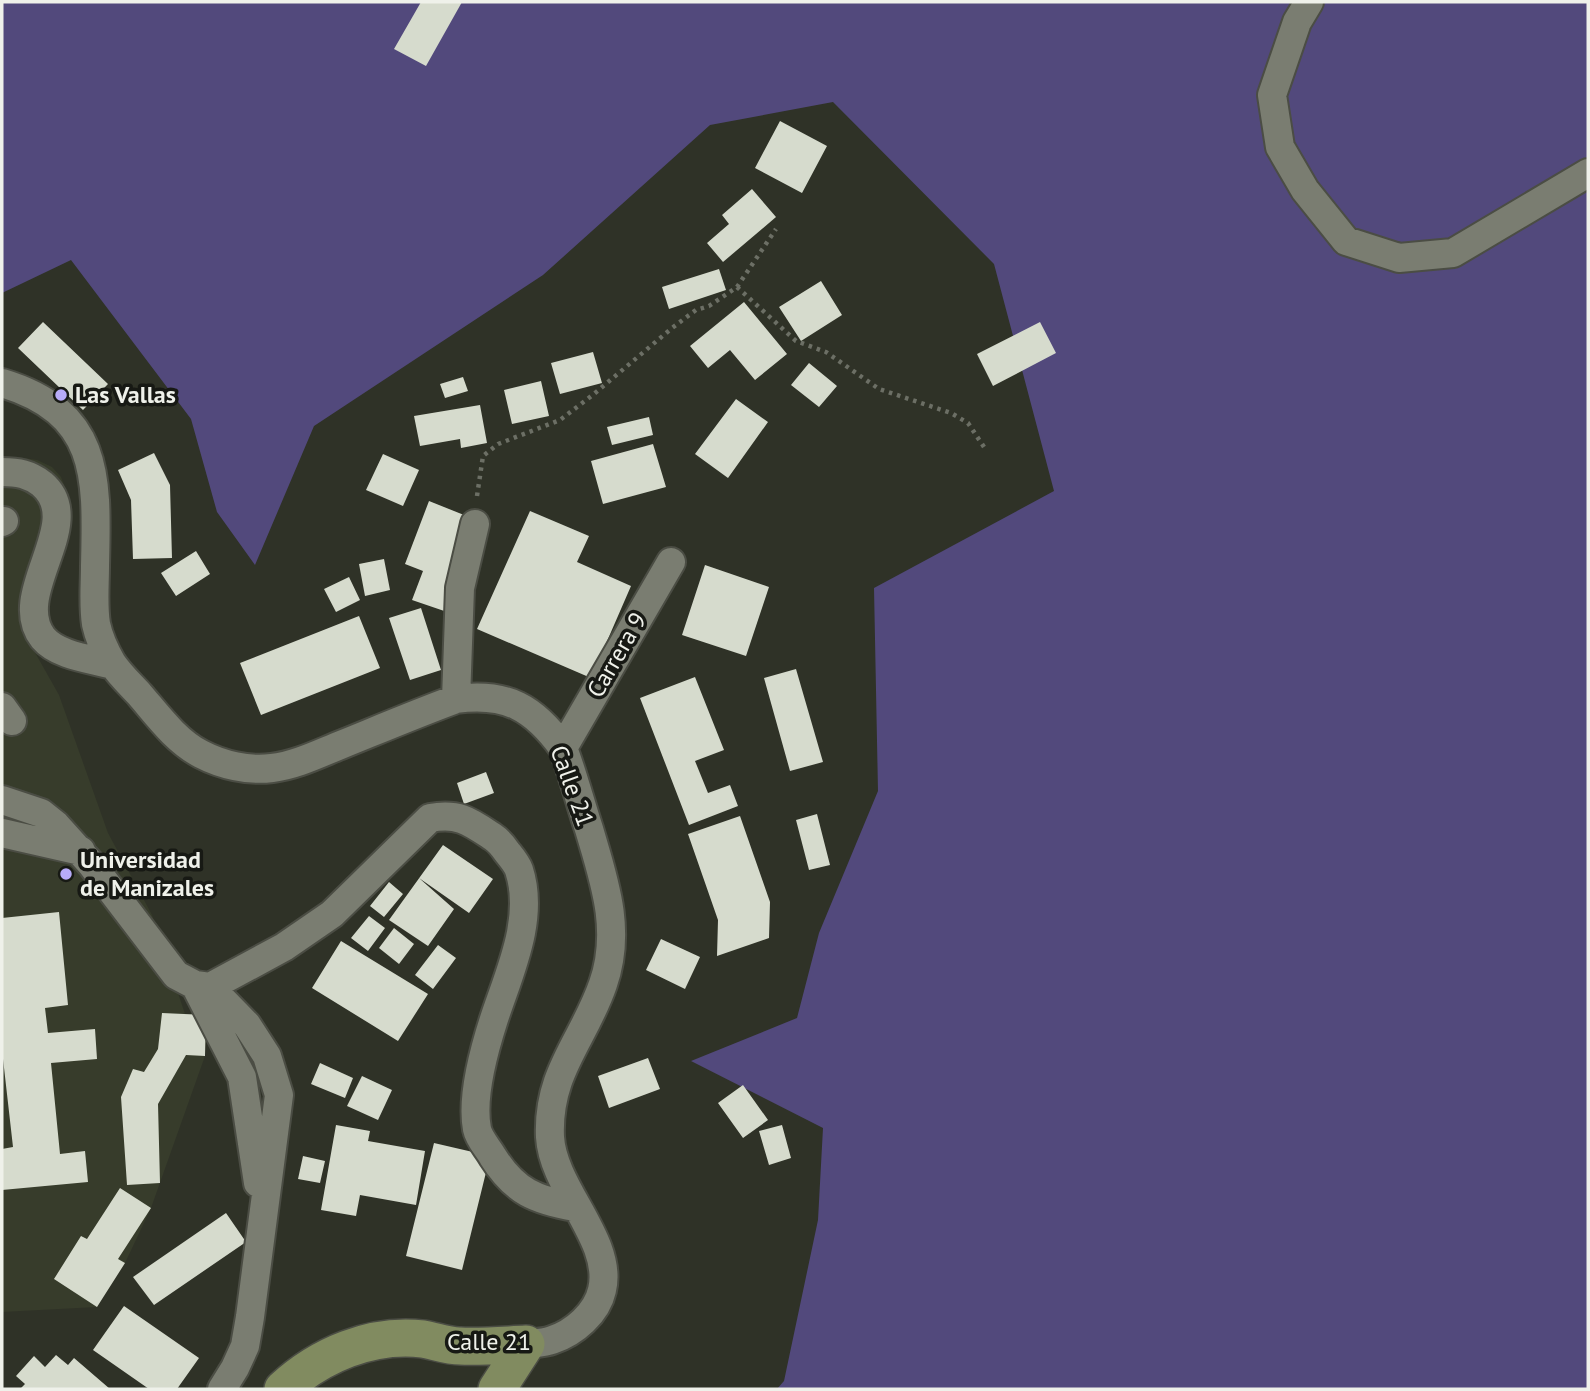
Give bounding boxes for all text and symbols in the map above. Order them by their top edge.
place label: Las Vallas [75,379,176,410]
marker: Las Vallas [53,387,69,403]
street label: Carrera 9 [580,607,653,703]
street label: Calle 21 [544,741,601,831]
place label: Universidad de Manizales [80,844,214,903]
marker: Universidad de Manizales [58,866,74,882]
street label: Calle 21 [447,1326,531,1357]

